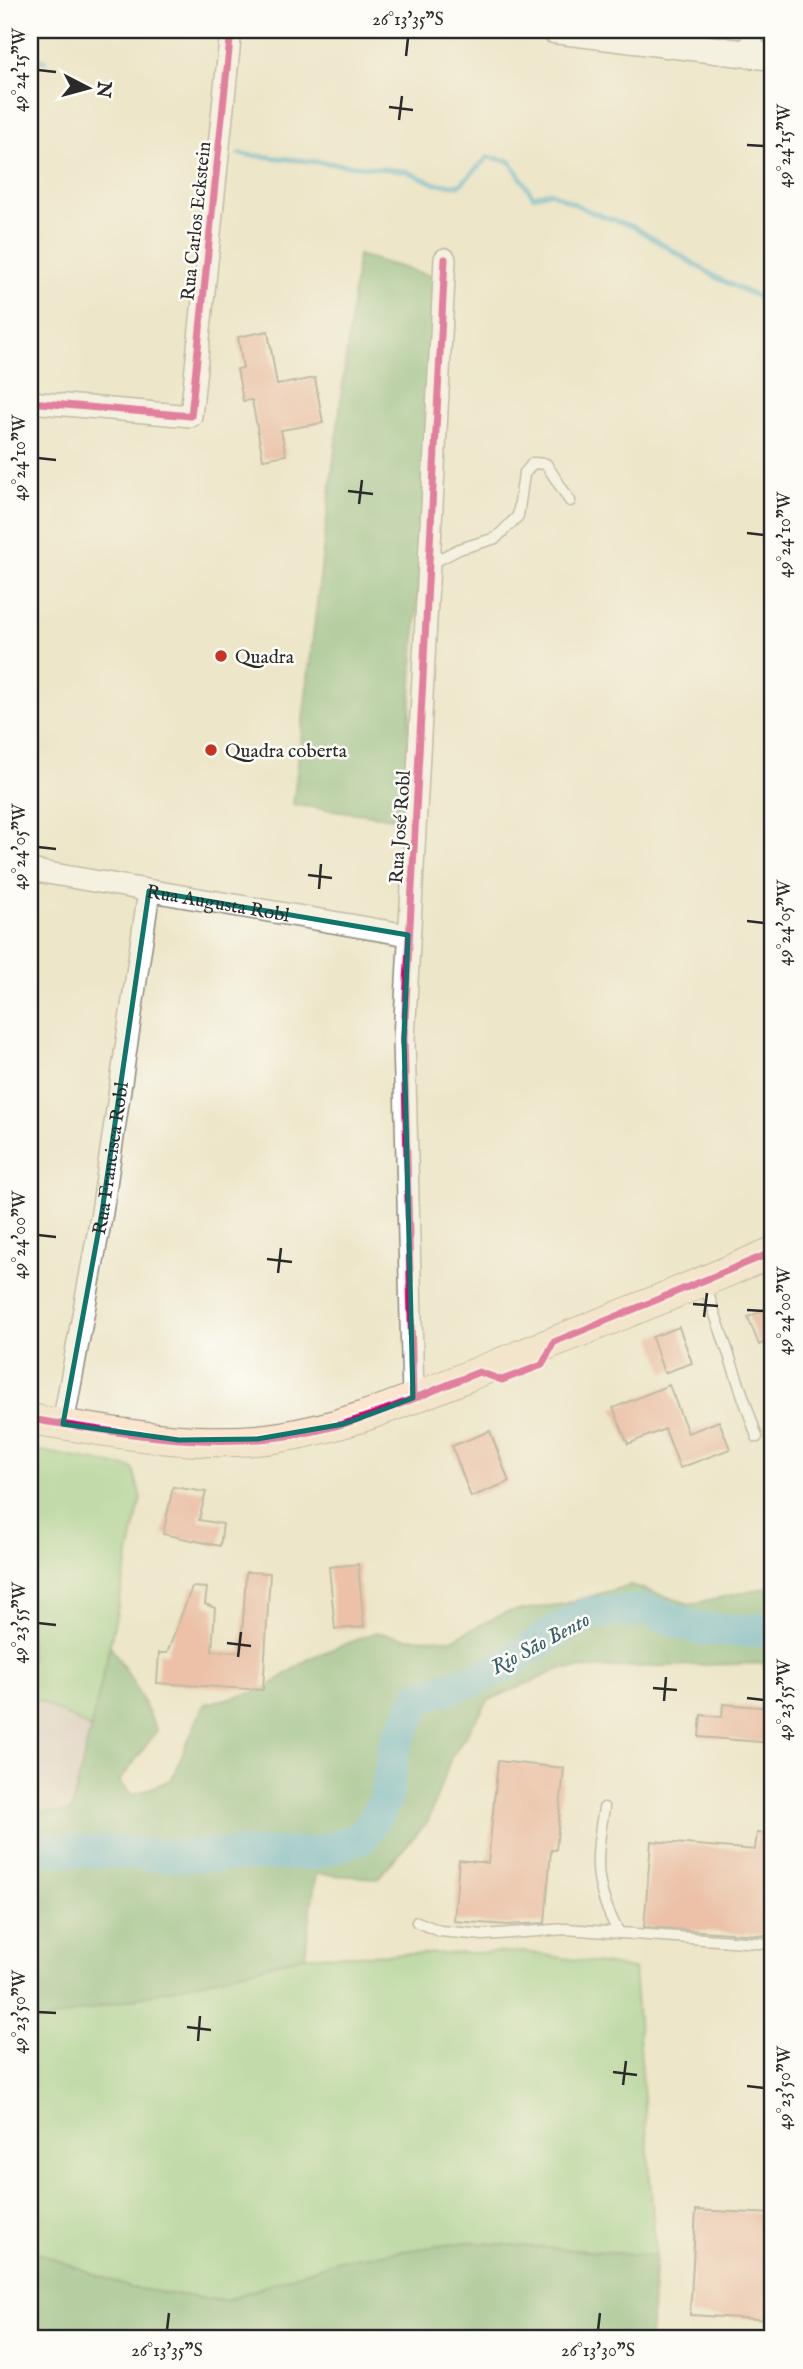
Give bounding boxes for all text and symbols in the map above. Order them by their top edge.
text: 26°13'35"S [372,9,444,32]
text: 49°24'15"W [9,27,32,112]
north arrow [52,52,122,122]
text: N [90,79,116,100]
text: 49°24'15"W [774,103,797,188]
street label: Rua Carlos Eckstein [177,140,217,302]
text: 49°24'10"W [9,414,32,501]
text: 49°24'10"W [774,491,797,578]
place label: Quadra [235,646,295,670]
marker: Quadra [213,648,229,664]
place label: Quadra coberta [225,740,348,764]
marker: Quadra coberta [203,742,219,758]
street label: Rua José Robl [385,769,417,885]
text: 49°24'05"W [9,803,32,890]
text: 49°24'05"W [774,879,797,966]
street label: Rua Augusta Robl [144,880,292,929]
street label: Rua Francisca Robl [88,1080,135,1237]
text: 49°24'00"W [9,1190,32,1279]
text: 49°24'00"W [774,1266,797,1355]
text: 49°23'55"W [9,1581,32,1664]
water label: Rio São Bento [486,1607,595,1682]
text: 49°23'55"W [774,1658,797,1741]
text: 49°23'50"W [9,1969,32,2054]
text: 49°23'50"W [774,2045,797,2130]
text: 26°13'35"S [131,2340,203,2363]
text: 26°13'30"S [561,2340,635,2363]

